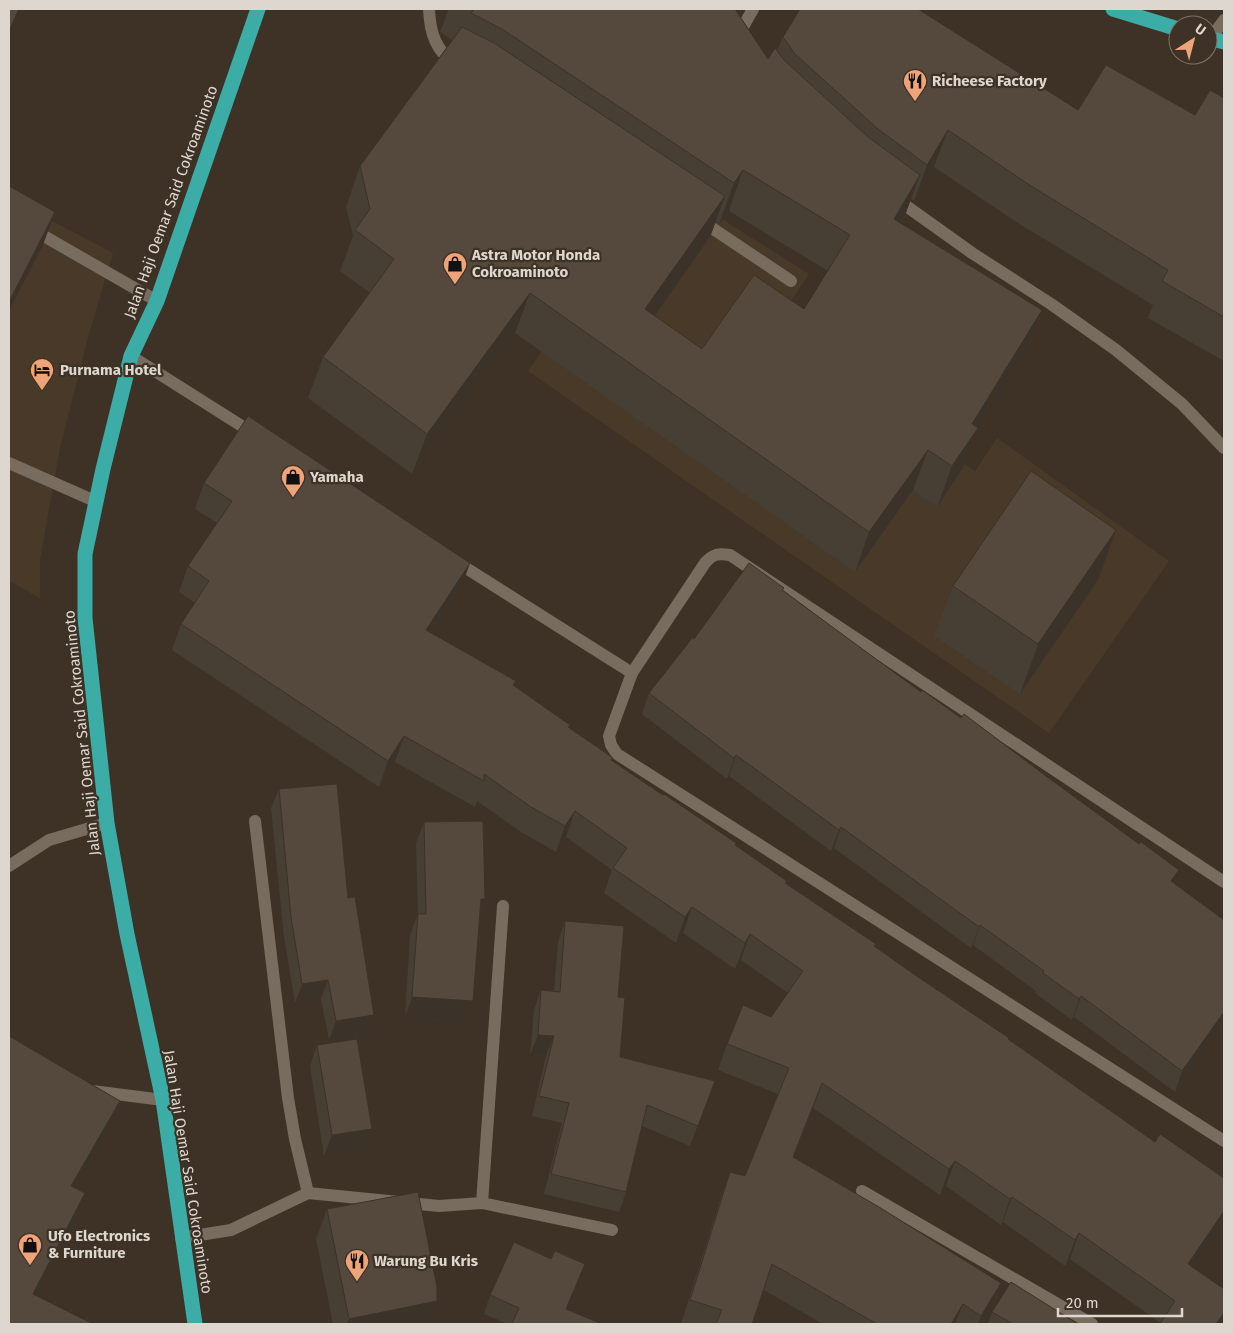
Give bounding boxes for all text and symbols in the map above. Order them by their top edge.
north arrow [1168,15,1218,65]
text: U [1192,20,1209,39]
restaurant icon: Richeese Factory [902,68,928,102]
place label: Richeese Factory [932,72,1047,90]
street label: Jalan Haji Oemar Said Cokroaminoto [120,83,222,321]
place label: Astra Motor Honda Cokroaminoto [471,246,600,281]
shop icon: Astra Motor Honda Cokroaminoto [442,251,468,285]
hotel icon: Purnama Hotel [29,357,55,391]
place label: Purnama Hotel [60,361,162,379]
shop icon: Yamaha [280,464,306,498]
place label: Yamaha [309,468,364,486]
street label: Jalan Haji Oemar Said Cokroaminoto [60,609,104,857]
street label: Jalan Haji Oemar Said Cokroaminoto [160,1049,216,1295]
place label: Ufo Electronics & Furniture [48,1227,150,1262]
shop icon: Ufo Electronics & Furniture [17,1232,43,1266]
restaurant icon: Warung Bu Kris [344,1248,370,1282]
place label: Warung Bu Kris [374,1252,478,1270]
scale bar [1058,1286,1182,1318]
text: 20 m [1066,1294,1099,1312]

